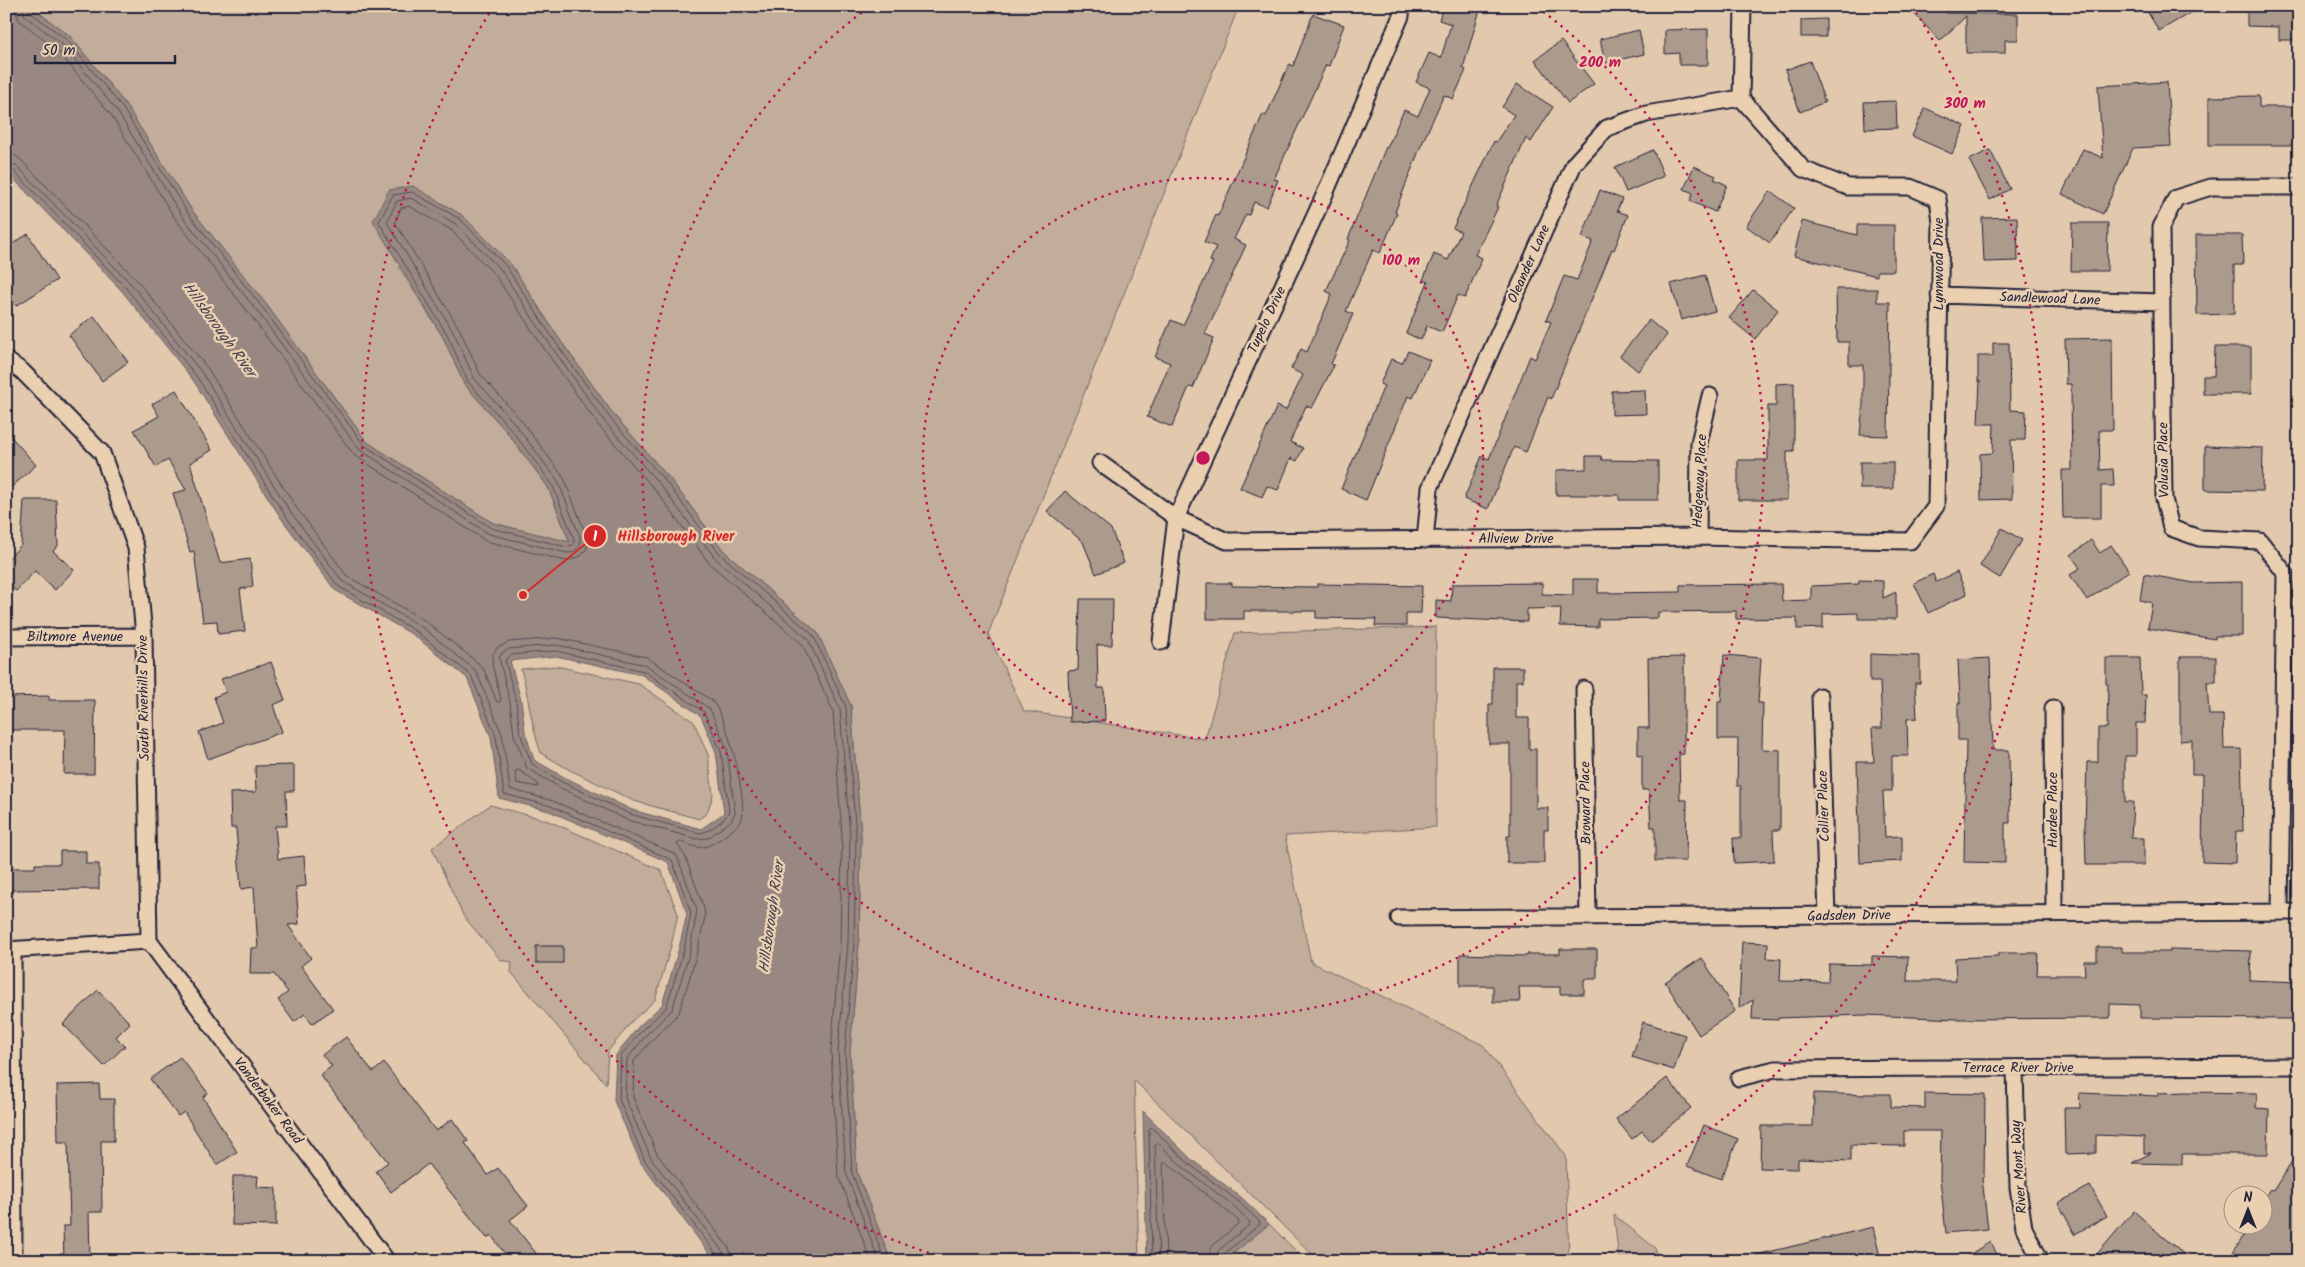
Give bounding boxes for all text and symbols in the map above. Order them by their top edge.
scale bar [35,32,175,64]
text: 50 m [42,39,76,63]
text: 200 m [1579,51,1621,75]
text: 300 m [1943,92,1986,116]
street label: Lynnwood Drive [1928,217,1950,311]
street label: Oleander Lane [1502,221,1556,307]
text: 100 m [1382,249,1420,273]
water label: Hillsborough River [176,277,264,385]
street label: Tupelo Drive [1242,282,1292,357]
street label: Sandlewood Lane [1999,286,2101,312]
street label: Volusia Place [2152,421,2176,498]
street label: Hedgeway Place [1687,433,1713,528]
centre of rings [1194,449,1212,467]
callout: Hillsborough River [583,521,745,551]
text: 1 [593,525,598,549]
text: Hillsborough River [618,525,735,549]
street label: Allview Drive [1478,528,1554,550]
street label: Biltmore Avenue [27,626,124,648]
street label: South Riverhills Drive [132,634,156,761]
street label: Broward Place [1574,760,1598,845]
street label: Collier Place [1812,769,1836,842]
street label: Hardee Place [2042,771,2064,848]
water label: Hillsborough River [752,857,792,974]
street label: Gadsden Drive [1807,904,1892,928]
street label: Vanderbaker Road [228,1053,309,1150]
street label: Terrace River Drive [1963,1057,2074,1079]
street label: River Mont Way [2005,1119,2033,1215]
north arrow [2222,1184,2272,1234]
text: N [2244,1187,2253,1209]

